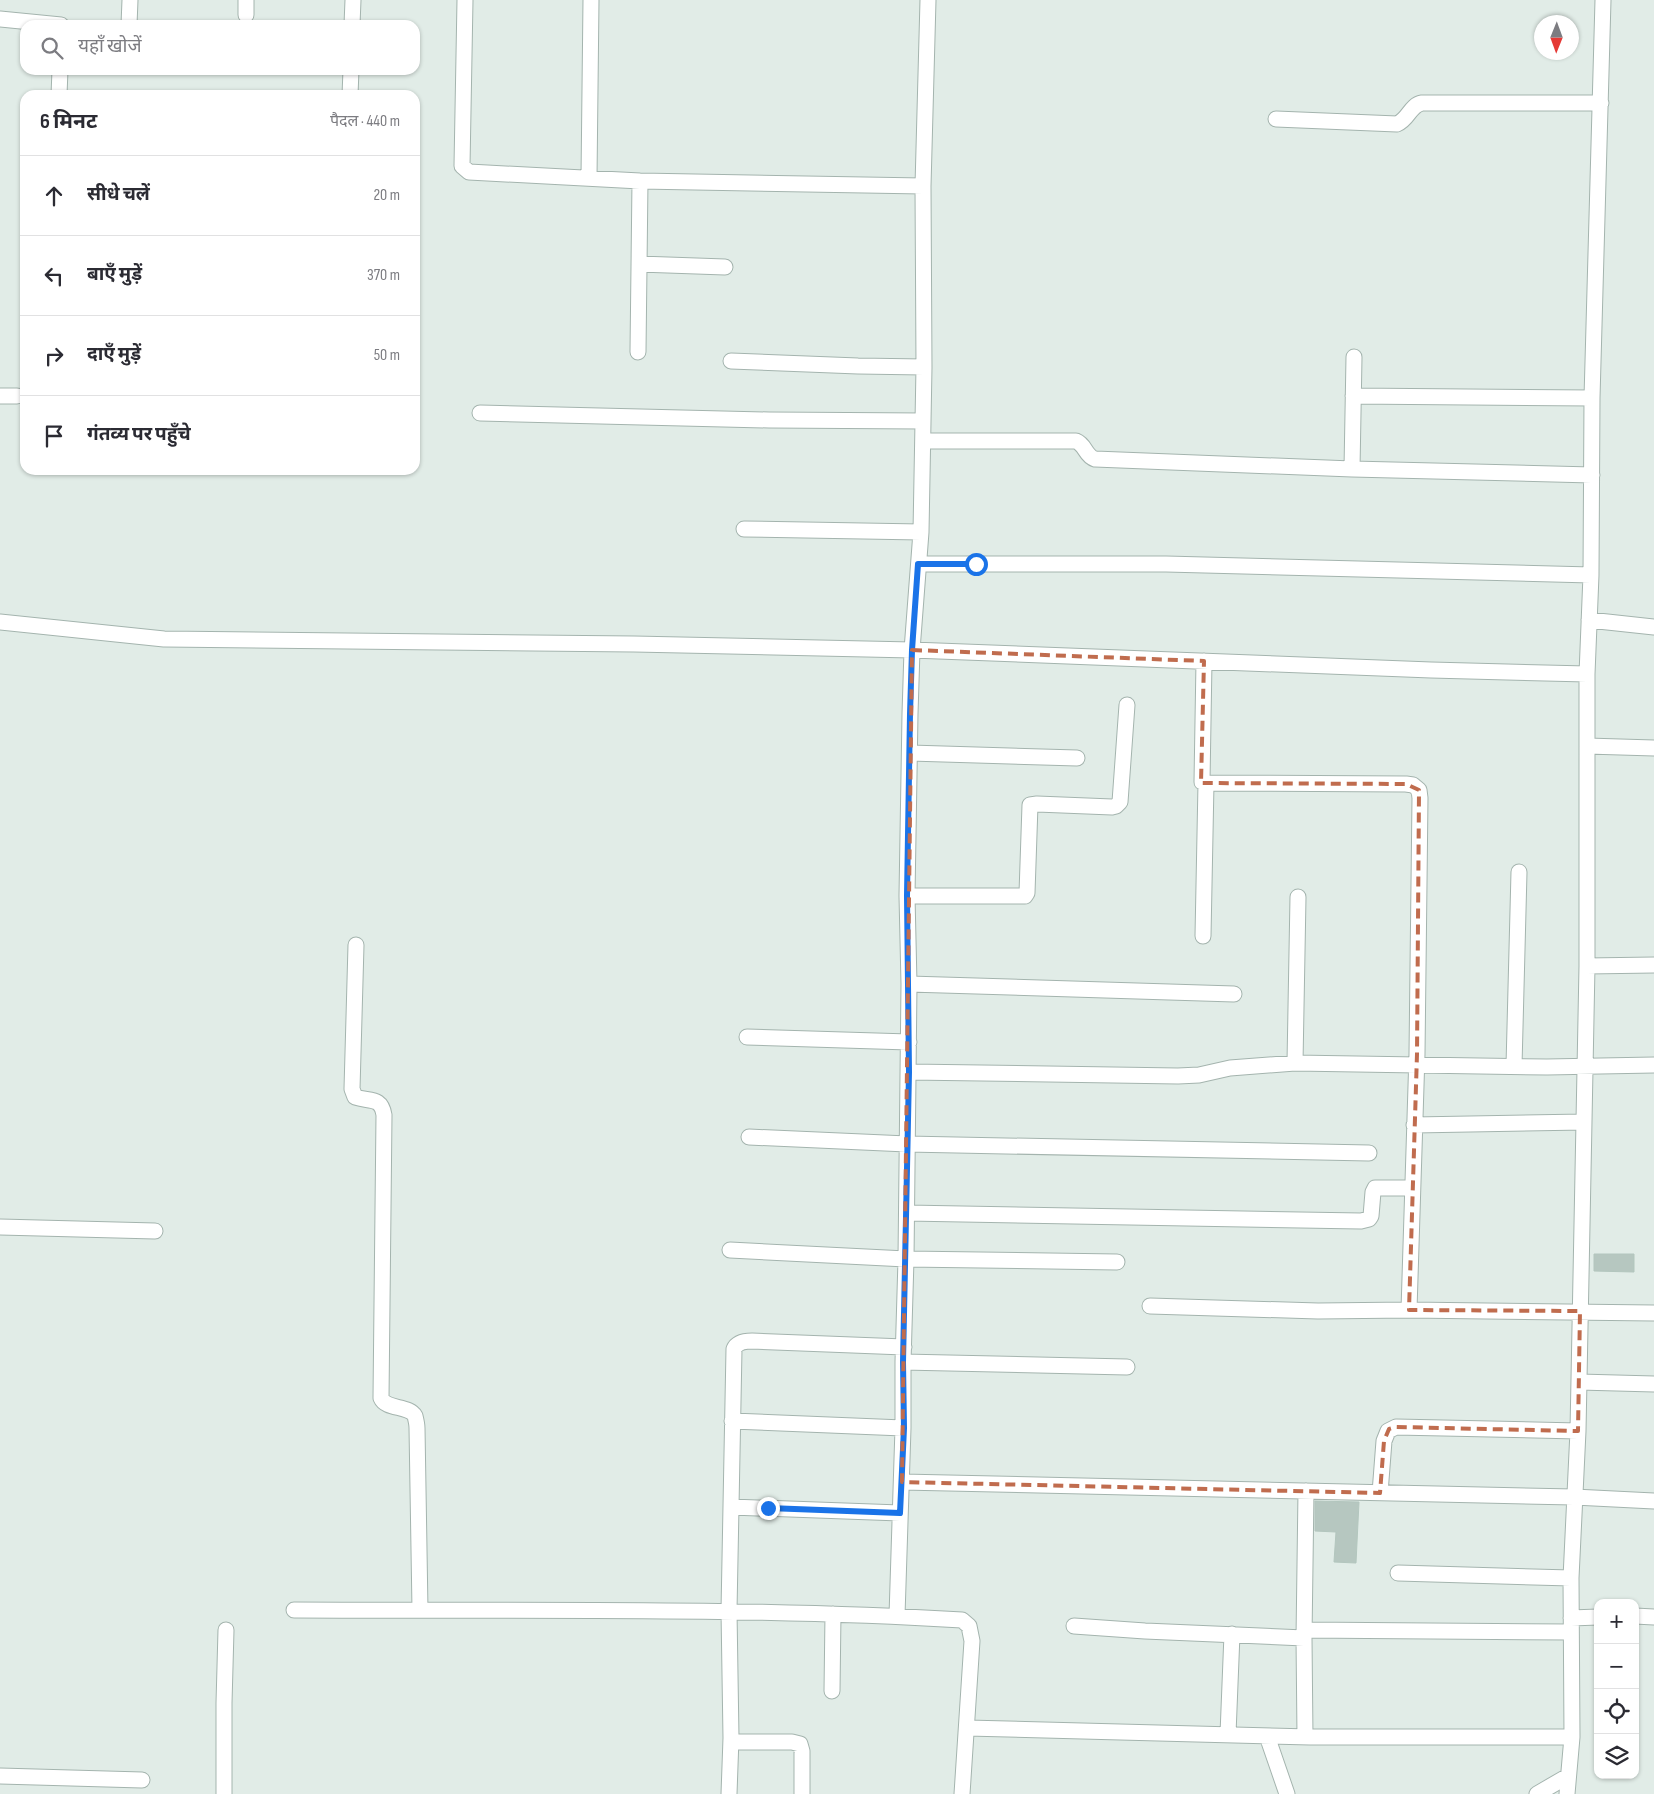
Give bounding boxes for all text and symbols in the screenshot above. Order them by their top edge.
north arrow [1534,15,1579,60]
search box [20,20,420,75]
icon: search [38,34,66,62]
text: यहाँ खोजें [78,35,142,58]
text: 6 मिनट [40,109,97,134]
text: पैदल · 440 m [330,112,400,131]
icon: ahead [40,182,68,210]
text: सीधे चलें [87,183,150,206]
text: 20 m [373,186,400,205]
icon: left [40,262,68,290]
text: बाएँ मुड़ें [87,263,142,286]
text: 370 m [367,266,400,285]
icon: right [40,342,68,370]
text: दाएँ मुड़ें [87,343,141,366]
text: 50 m [374,346,400,365]
icon: arrive [40,422,68,450]
text: गंतव्य पर पहुँचे [87,423,191,446]
route start [965,553,988,576]
route end [757,1497,780,1520]
map controls [1594,1599,1639,1779]
button: + [1594,1599,1639,1644]
button: − [1594,1644,1639,1689]
button: locate [1594,1689,1639,1734]
button: layers [1594,1734,1639,1779]

